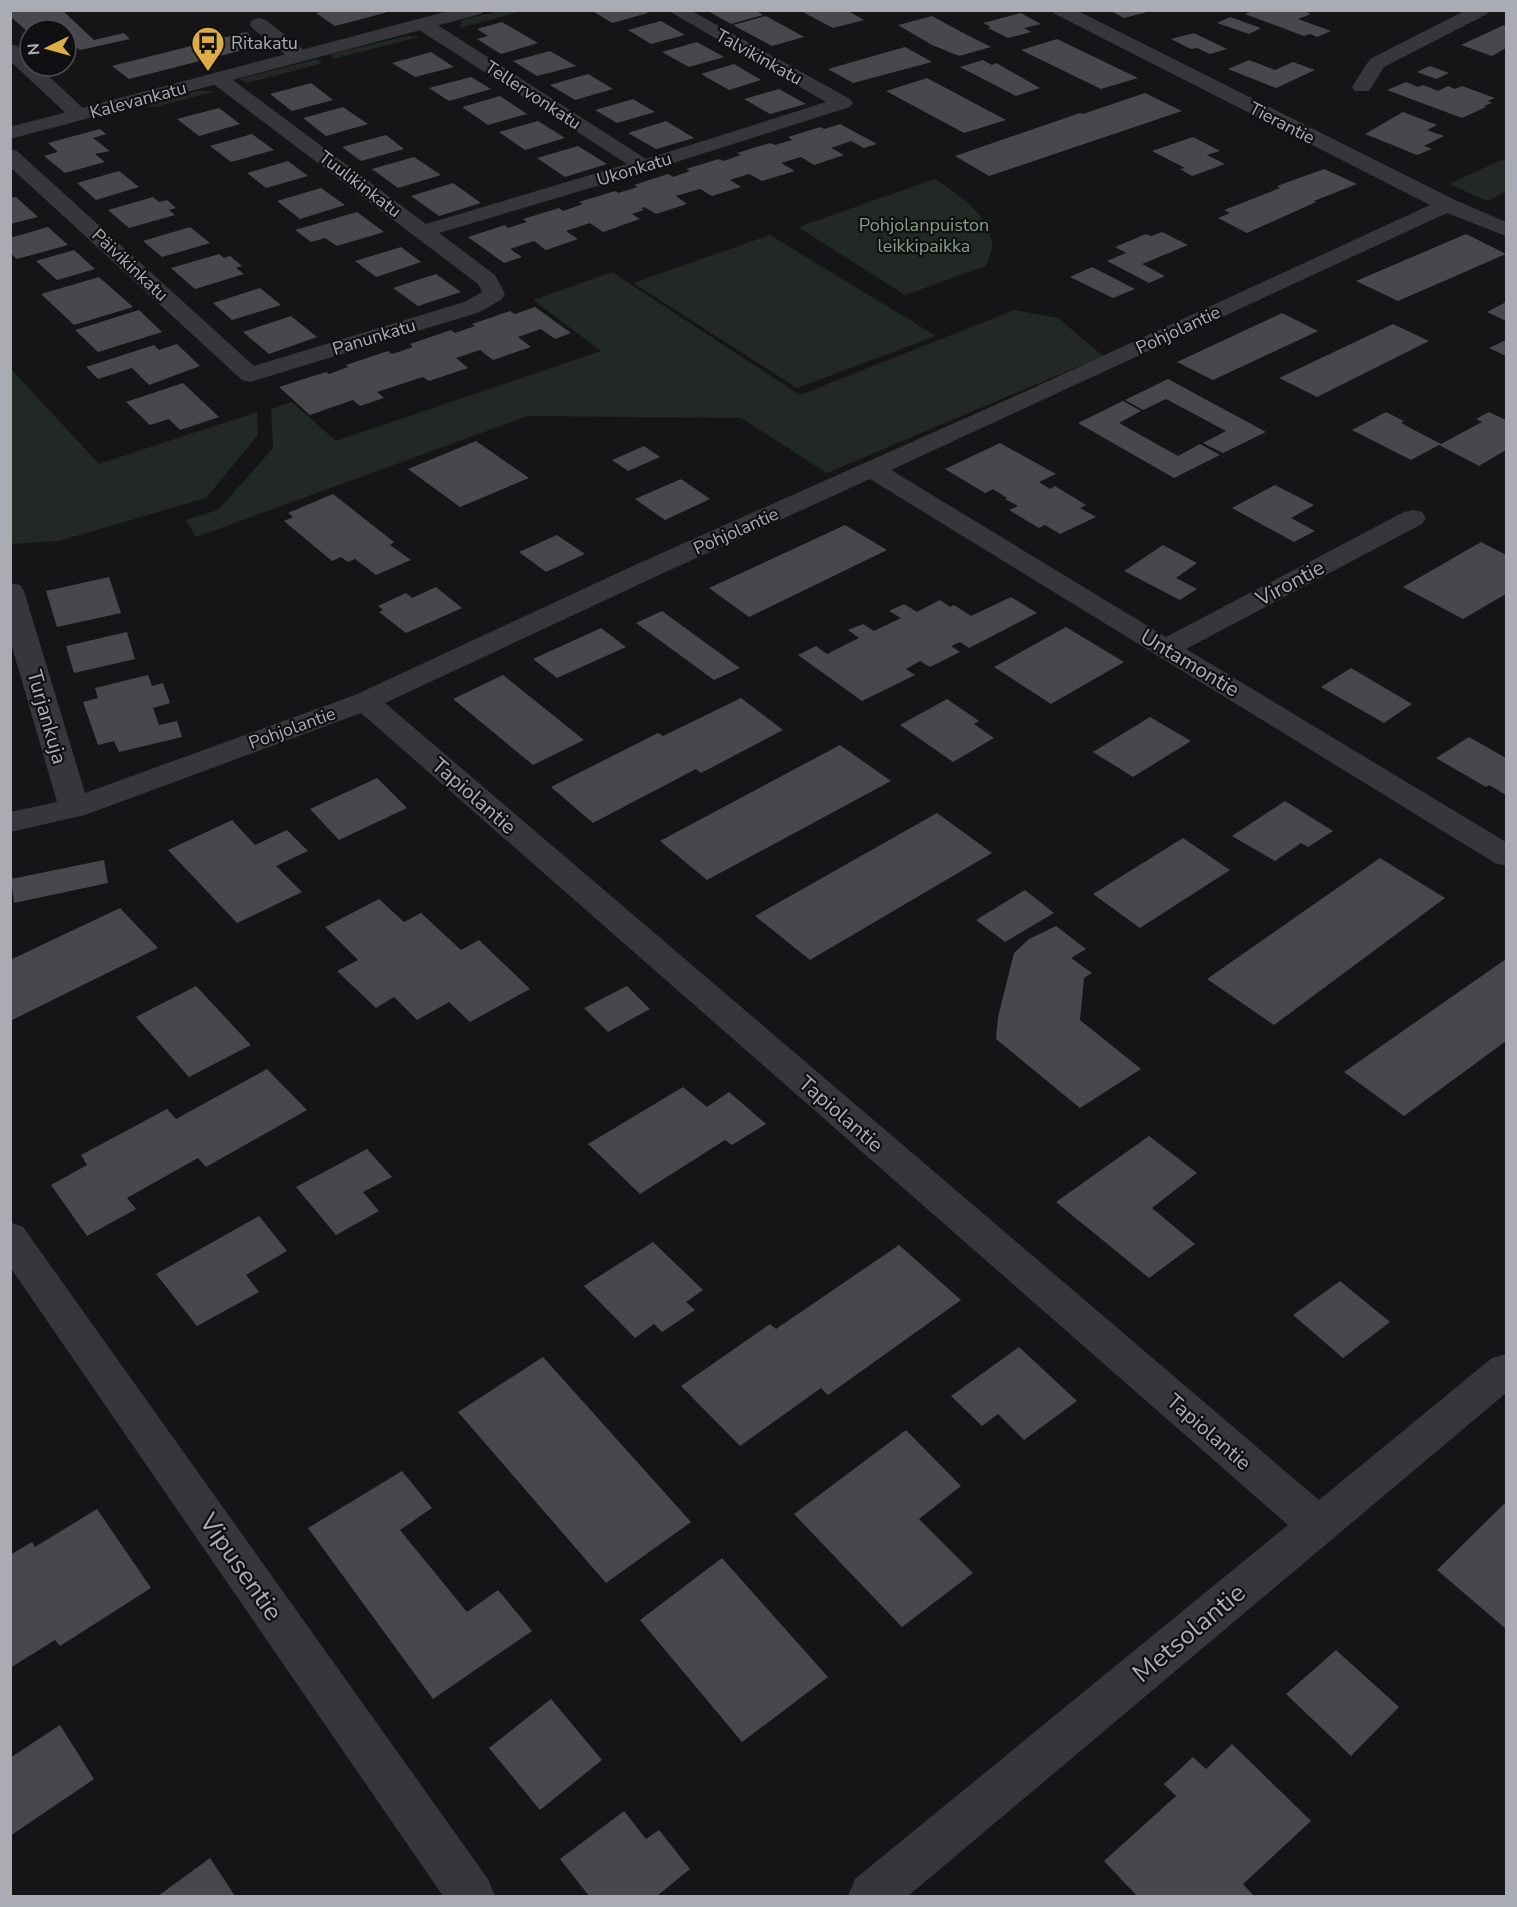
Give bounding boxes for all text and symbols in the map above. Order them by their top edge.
north arrow [18,18,78,78]
street label: Talvikinkatu [711,23,807,91]
bus stop icon: Ritakatu [190,25,226,72]
place label: Ritakatu [231,31,298,55]
text: N [23,42,46,56]
street label: Tellervonkatu [480,55,586,135]
street label: Kalevankatu [87,76,189,124]
street label: Tierantie [1245,96,1319,150]
street label: Tuulikinkatu [314,145,406,223]
street label: Ukonkatu [594,146,674,192]
park label: Pohjolanpuiston leikkipaikka [859,213,989,258]
street label: Päivikinkatu [87,223,173,307]
street label: Pohjolantie [1132,300,1224,360]
street label: Panunkatu [329,313,419,361]
street label: Pohjolantie [690,502,782,560]
street label: Virontie [1250,553,1329,613]
street label: Untamontie [1135,622,1245,704]
street label: Turjankuja [20,667,74,767]
street label: Pohjolantie [245,701,339,755]
street label: Tapiolantie [426,751,522,841]
street label: Tapiolantie [793,1069,889,1159]
street label: Tapiolantie [1161,1387,1257,1477]
street label: Vipusentie [191,1505,291,1628]
street label: Metsolantie [1125,1575,1253,1691]

